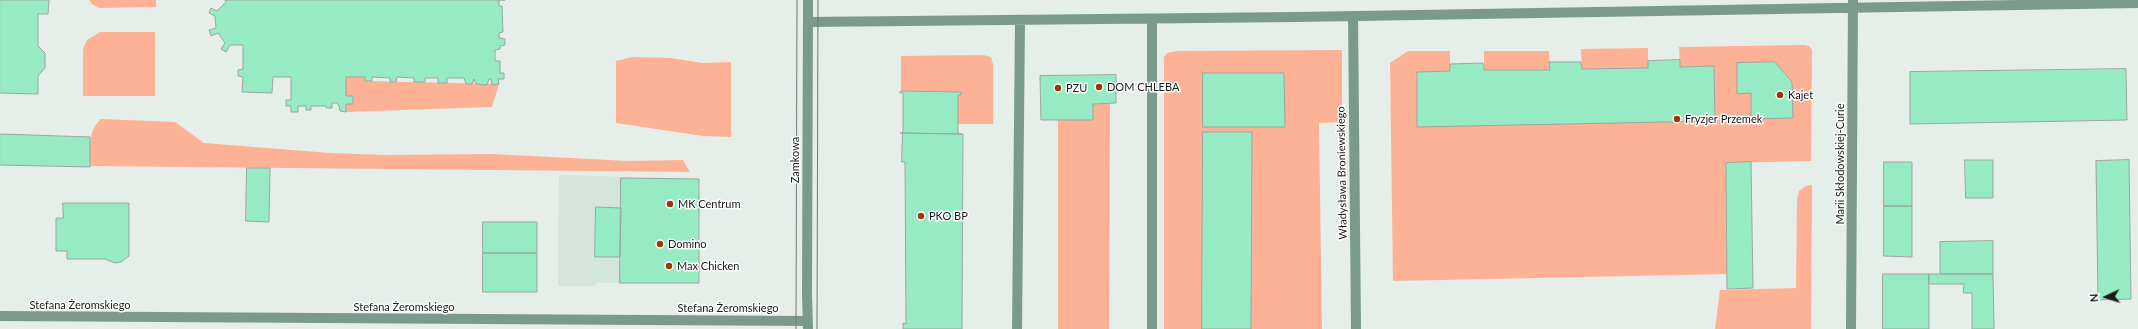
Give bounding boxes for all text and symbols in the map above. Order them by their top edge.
place label: DOM CHLEBA [1107,80,1179,94]
place label: PZU [1066,81,1087,95]
marker: DOM CHLEBA [1094,82,1104,92]
marker: PZU [1053,83,1063,93]
place label: Kajet [1788,88,1813,102]
marker: Kajet [1775,90,1785,100]
street label: Marii Skłodowskiej-Curie [1833,104,1847,224]
street label: Władysława Broniewskiego [1334,106,1350,240]
place label: Fryzjer Przemek [1685,112,1762,126]
marker: Fryzjer Przemek [1672,114,1682,124]
street label: Zamkowa [788,137,802,183]
place label: MK Centrum [678,197,741,211]
marker: MK Centrum [665,199,675,209]
place label: PKO BP [929,209,968,223]
marker: PKO BP [916,211,926,221]
place label: Domino [668,237,707,251]
marker: Domino [655,239,665,249]
place label: Max Chicken [677,259,739,273]
marker: Max Chicken [664,261,674,271]
north arrow [2086,277,2126,317]
text: N [2087,293,2100,303]
street label: Stefana Żeromskiego [30,298,130,312]
street label: Stefana Żeromskiego [354,300,454,314]
street label: Stefana Żeromskiego [678,301,778,315]

